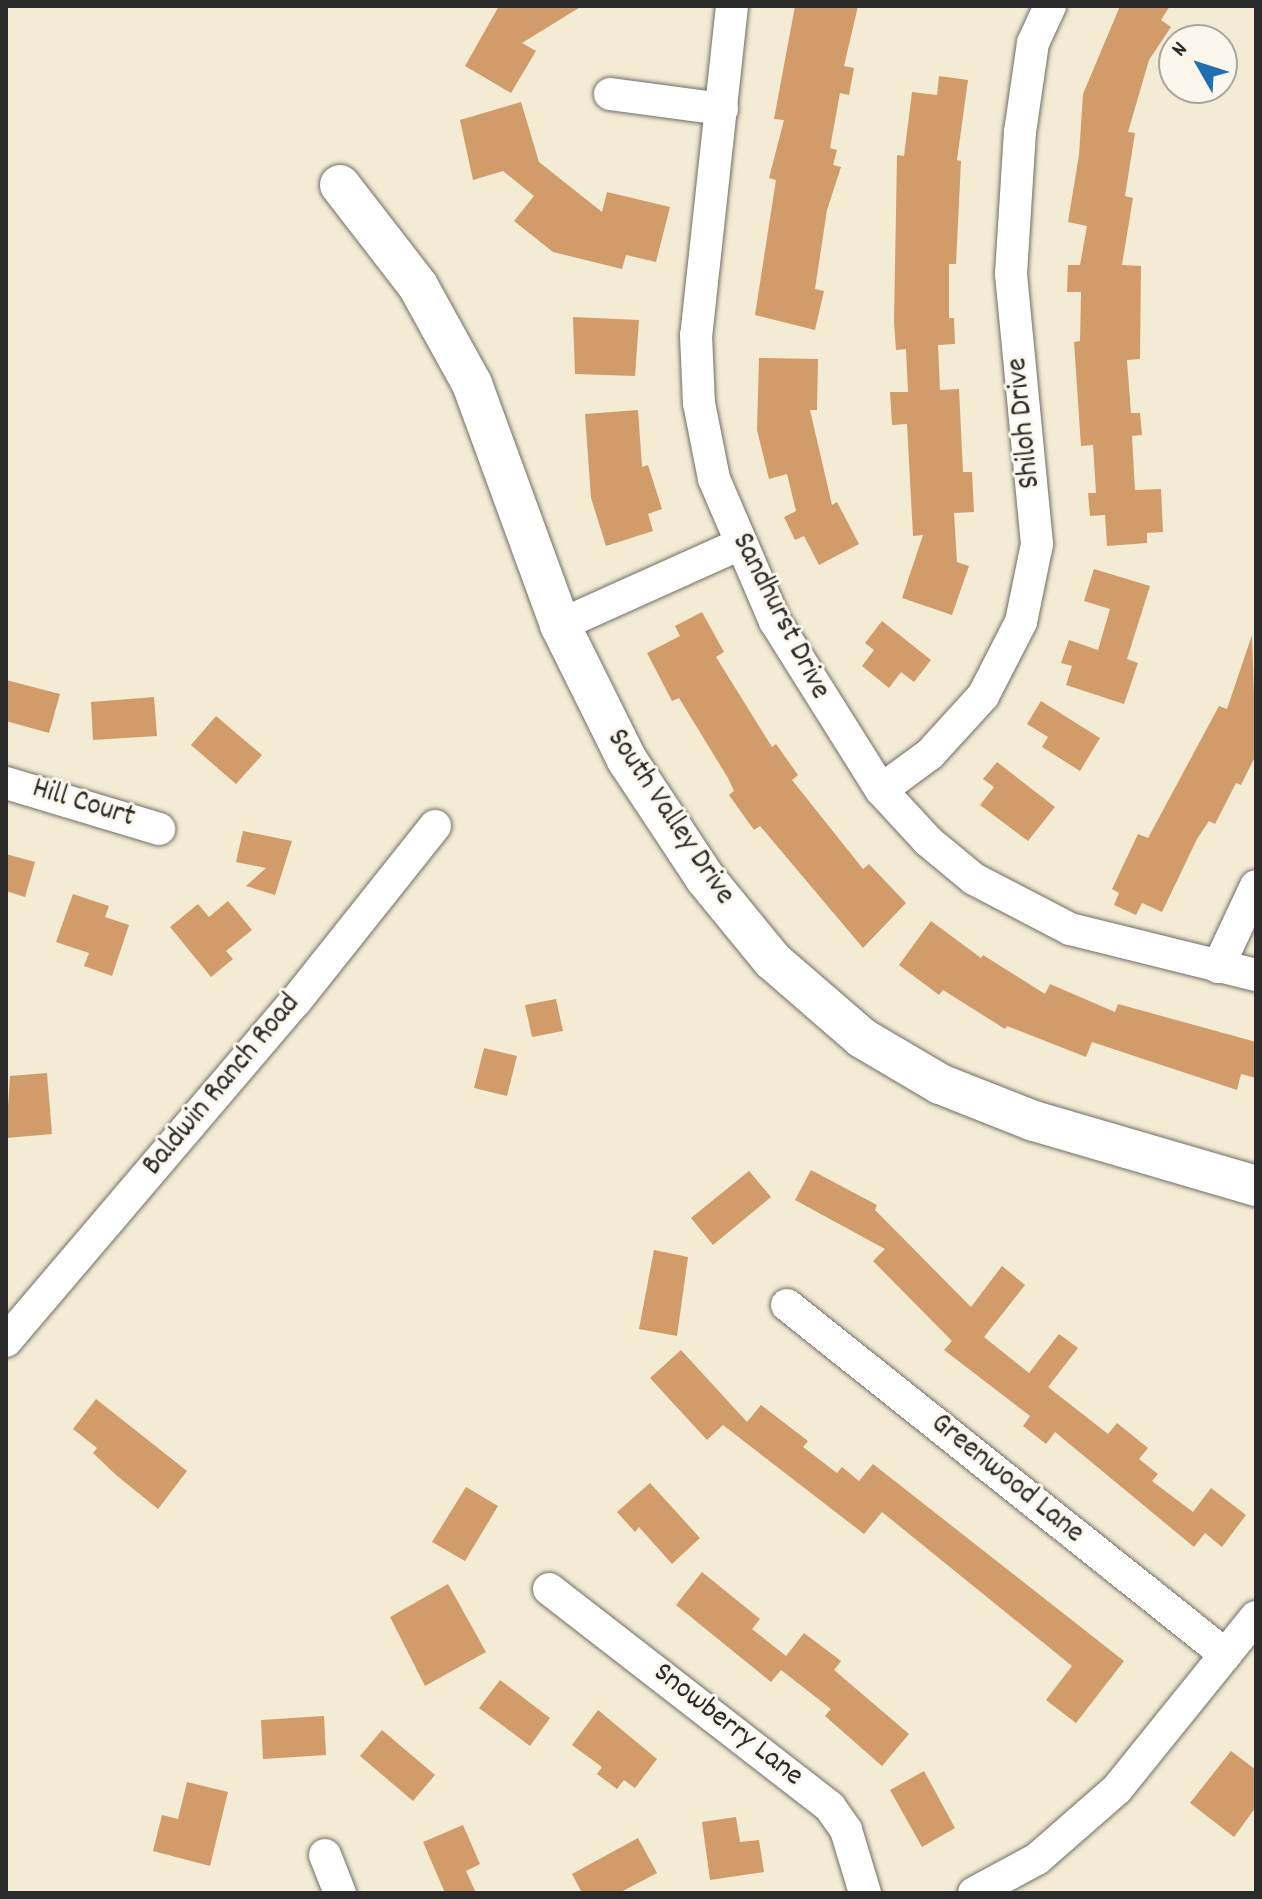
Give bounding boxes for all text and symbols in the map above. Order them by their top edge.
north arrow [1158,24,1238,104]
text: N [1165,36,1196,64]
street label: Shiloh Drive [1001,356,1051,490]
street label: Sandhurst Drive [722,528,836,706]
street label: South Valley Drive [597,723,741,913]
street label: Hill Court [27,772,139,838]
street label: Baldwin Ranch Road [136,988,310,1184]
street label: Greenwood Lane [922,1407,1090,1553]
street label: Snowberry Lane [645,1656,809,1796]

